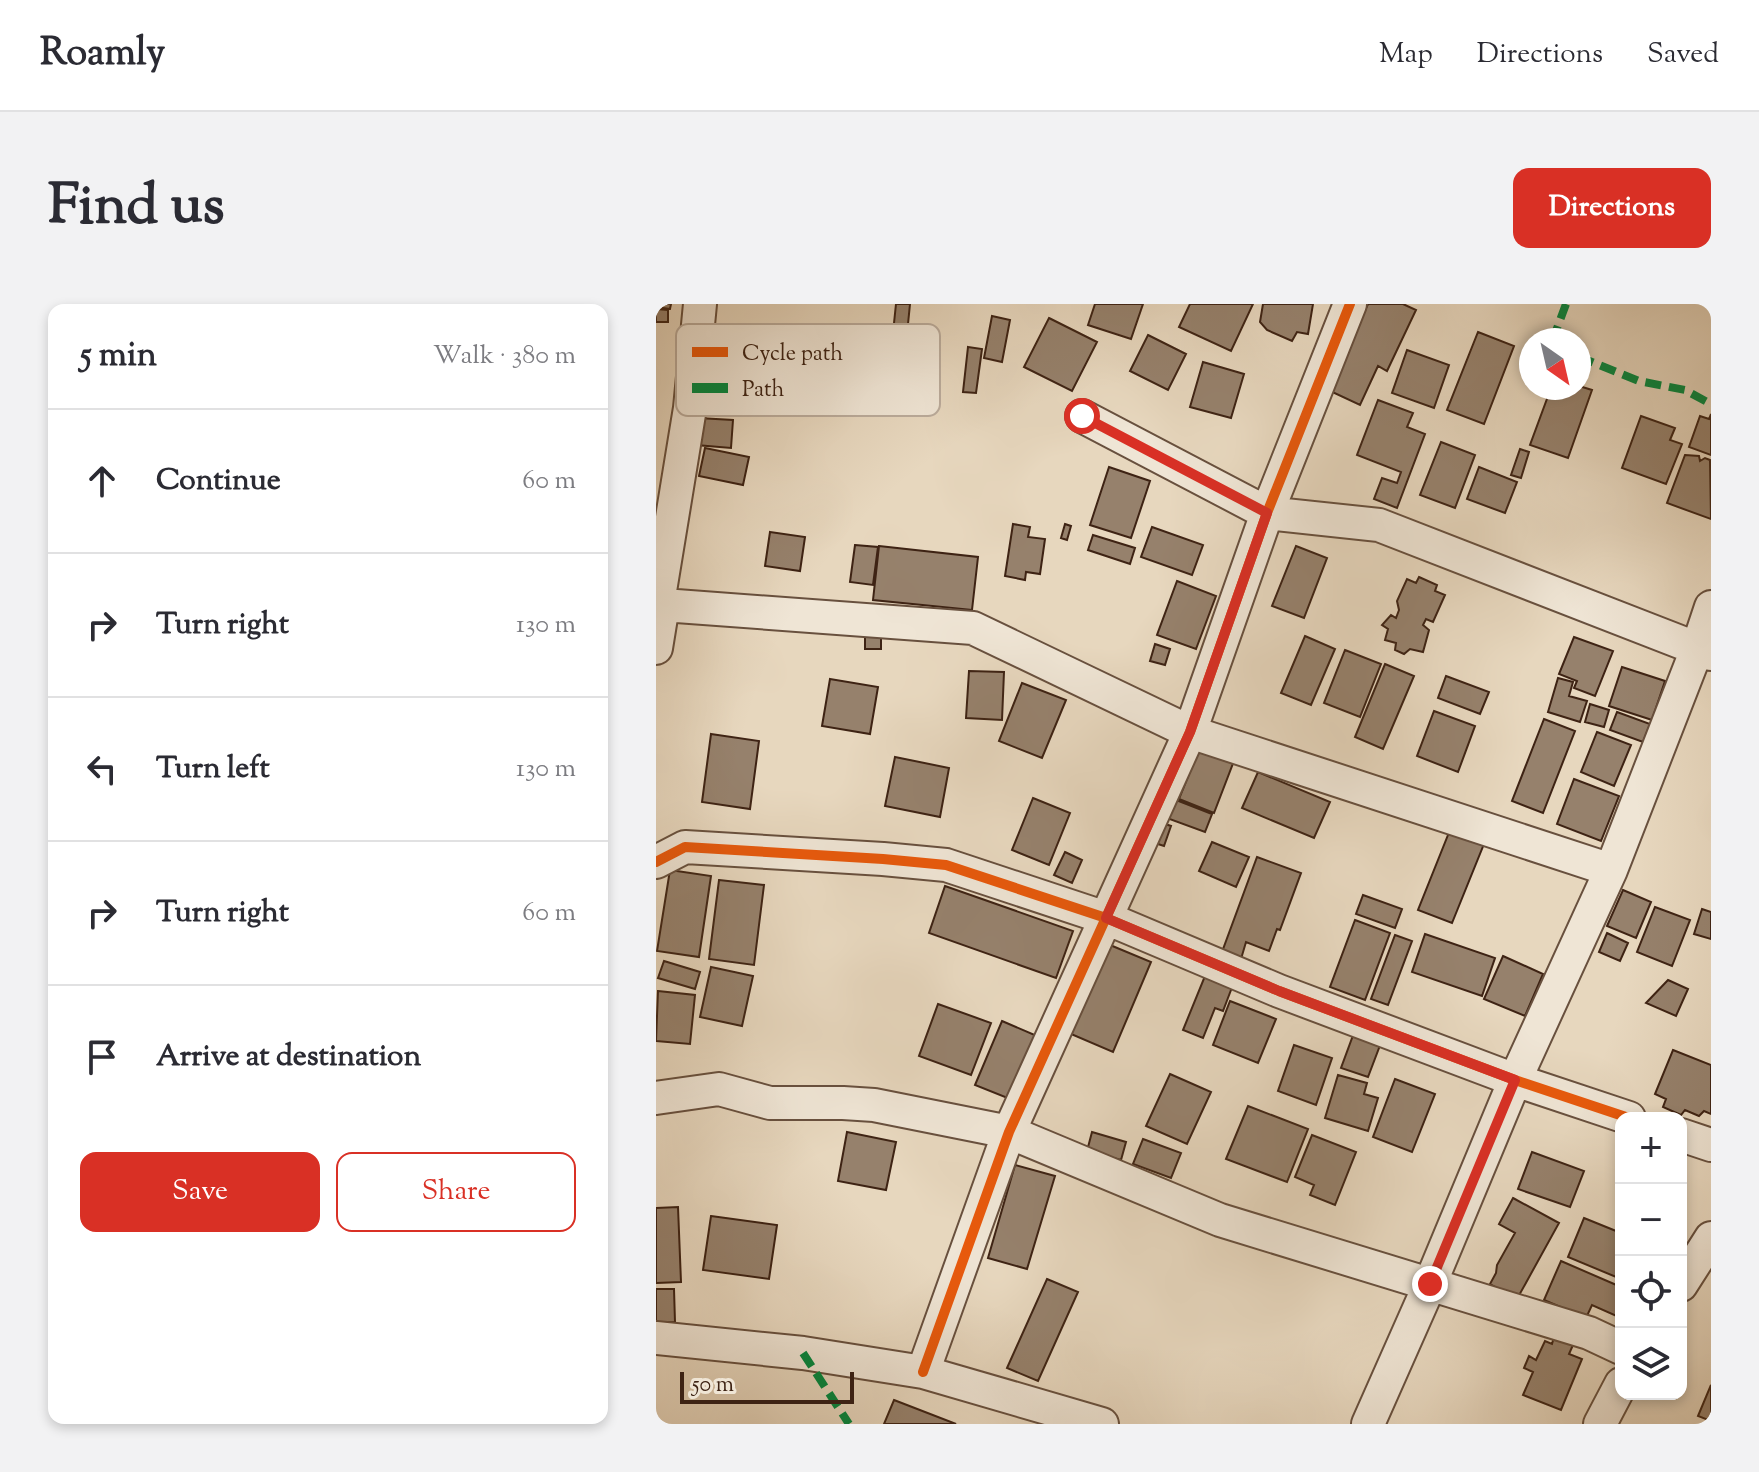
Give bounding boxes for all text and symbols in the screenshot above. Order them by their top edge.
text: Roamly [40,28,165,82]
text: Map [1379,35,1433,75]
text: Directions [1477,35,1603,75]
text: Saved [1647,35,1719,75]
text: Find us [48,168,224,249]
button: Directions [1513,168,1711,248]
legend [676,324,940,416]
north arrow [1519,328,1591,400]
text: 5 min [80,332,157,381]
text: Walk · 380 m [433,338,576,375]
text: Cycle path [742,339,843,371]
text: Path [742,375,785,407]
route start [1064,398,1100,434]
icon: ahead [80,459,124,503]
text: Continue [156,460,281,503]
text: 60 m [522,463,576,500]
icon: right [80,603,124,647]
text: Turn right [156,604,289,647]
text: 130 m [516,607,576,644]
icon: left [80,747,124,791]
text: Turn left [156,748,270,791]
text: 130 m [516,751,576,788]
icon: right [80,891,124,935]
text: Turn right [156,892,289,935]
text: 60 m [522,895,576,932]
icon: arrive [80,1035,124,1079]
text: Arrive at destination [156,1036,421,1079]
map controls [1615,1112,1687,1400]
button: + [1615,1112,1687,1184]
button: Save [80,1152,320,1232]
button: Share [336,1152,576,1232]
button: − [1615,1184,1687,1256]
button: locate [1615,1256,1687,1328]
route end [1412,1266,1448,1302]
button: layers [1615,1328,1687,1400]
scale bar [680,1368,854,1404]
text: 50 m [692,1370,734,1402]

